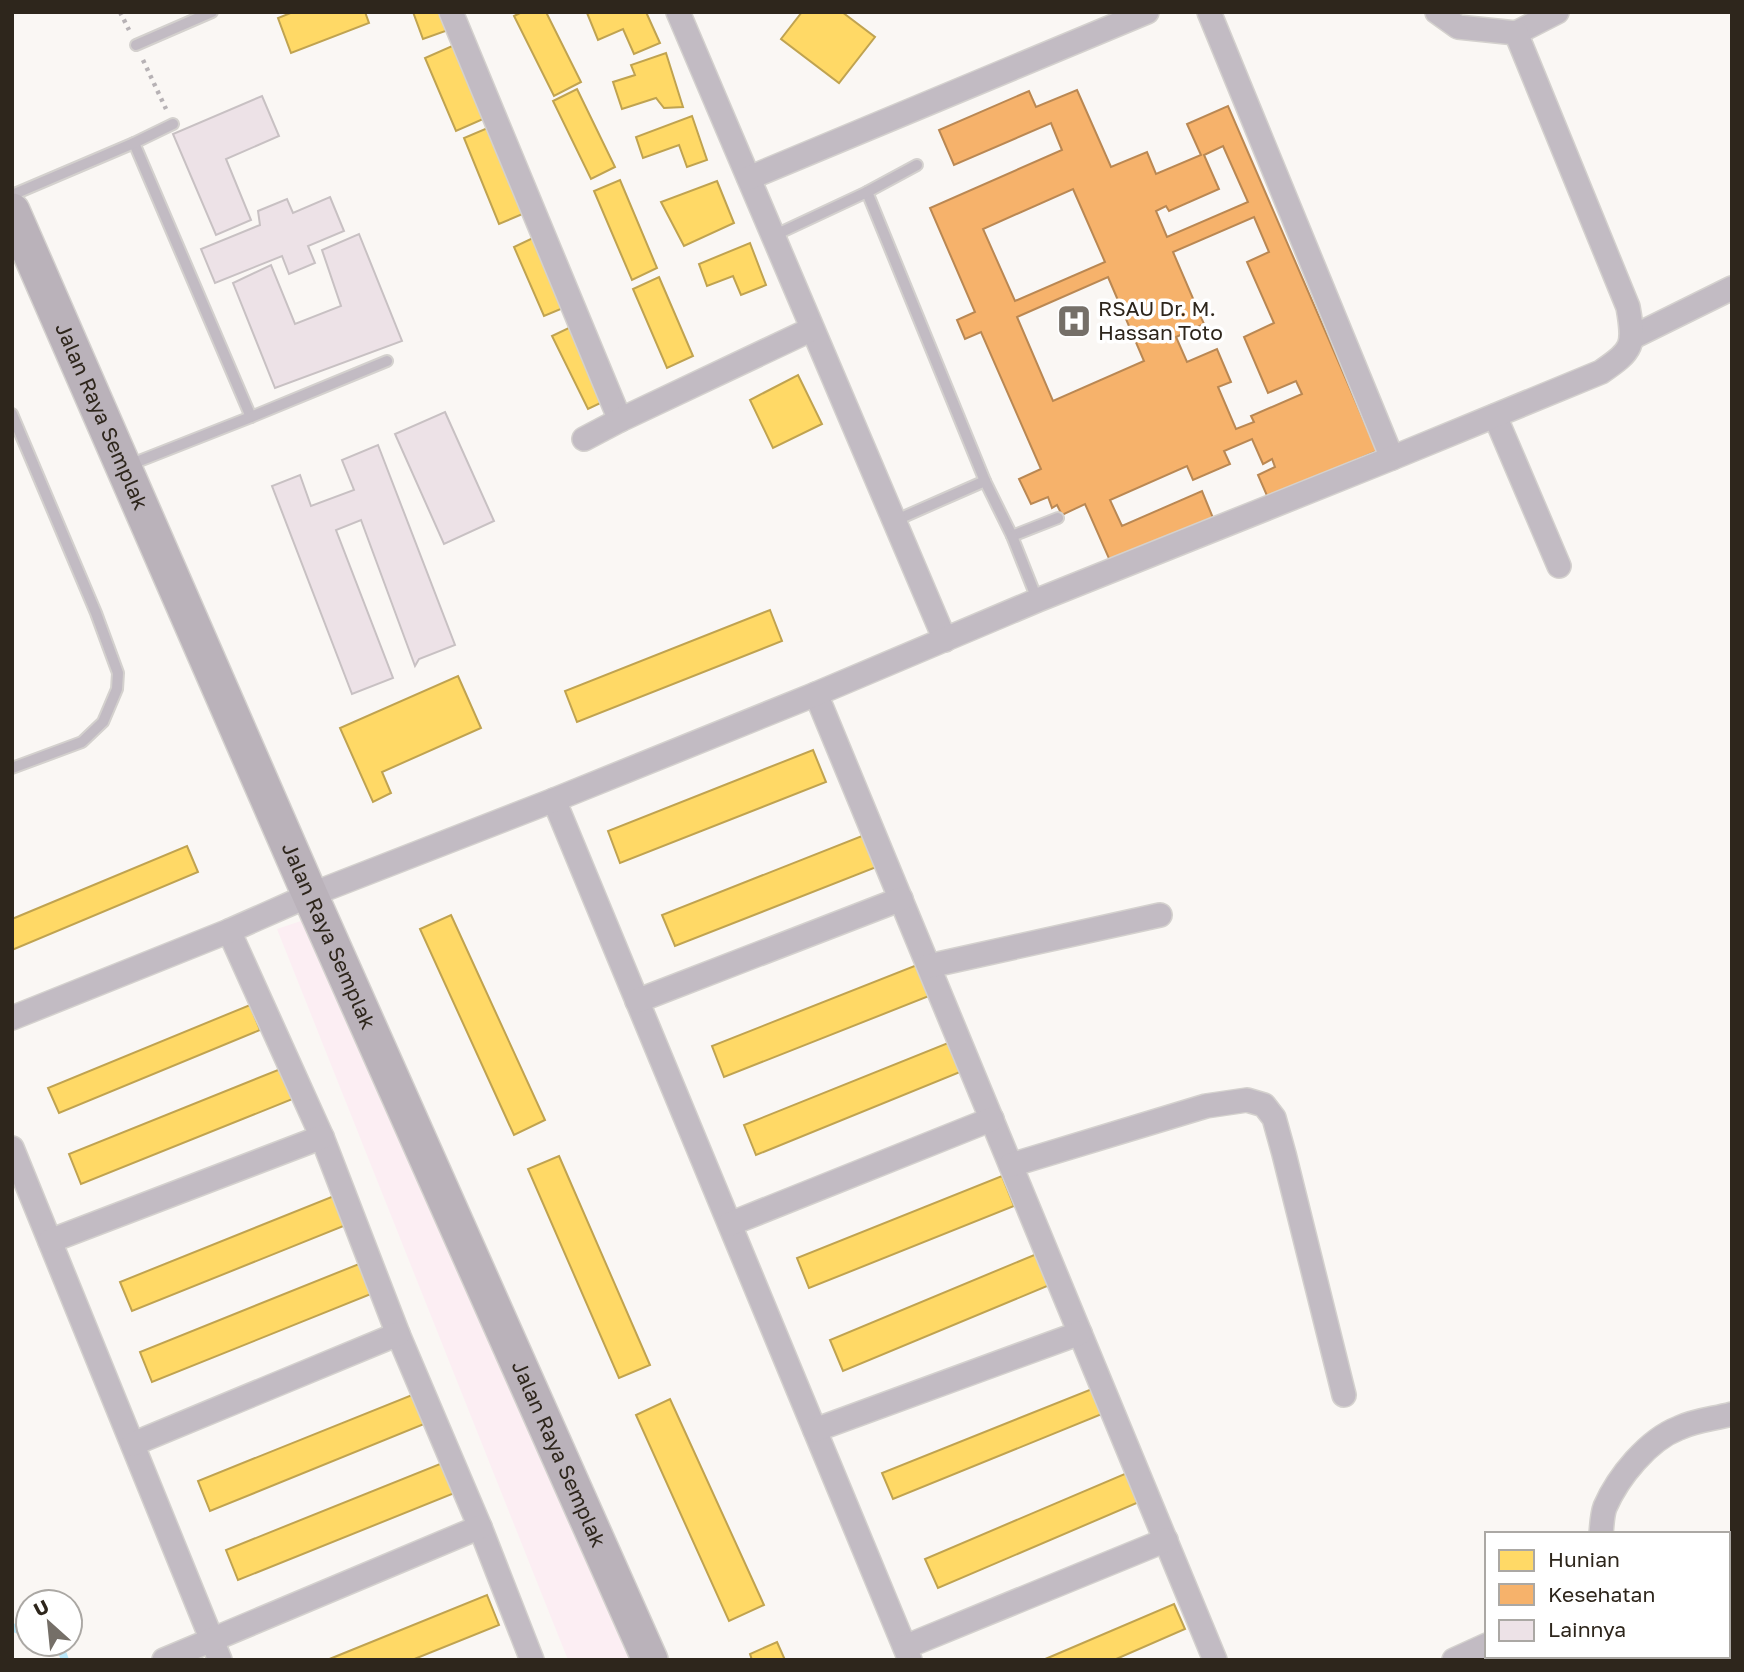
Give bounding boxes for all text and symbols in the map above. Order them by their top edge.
place label: RSAU Dr. M. Hassan Toto [1098,295,1223,345]
hospital icon: RSAU Dr. M. Hassan Toto [1055,302,1093,340]
street label: Jalan Raya Semplak [50,318,155,514]
street label: Jalan Raya Semplak [277,838,382,1033]
street label: Jalan Raya Semplak [507,1356,612,1551]
legend [1485,1532,1730,1658]
text: Hunian [1548,1546,1620,1572]
text: Kesehatan [1548,1581,1655,1607]
north arrow [14,1588,84,1658]
text: U [30,1594,52,1621]
text: Lainnya [1548,1616,1626,1642]

